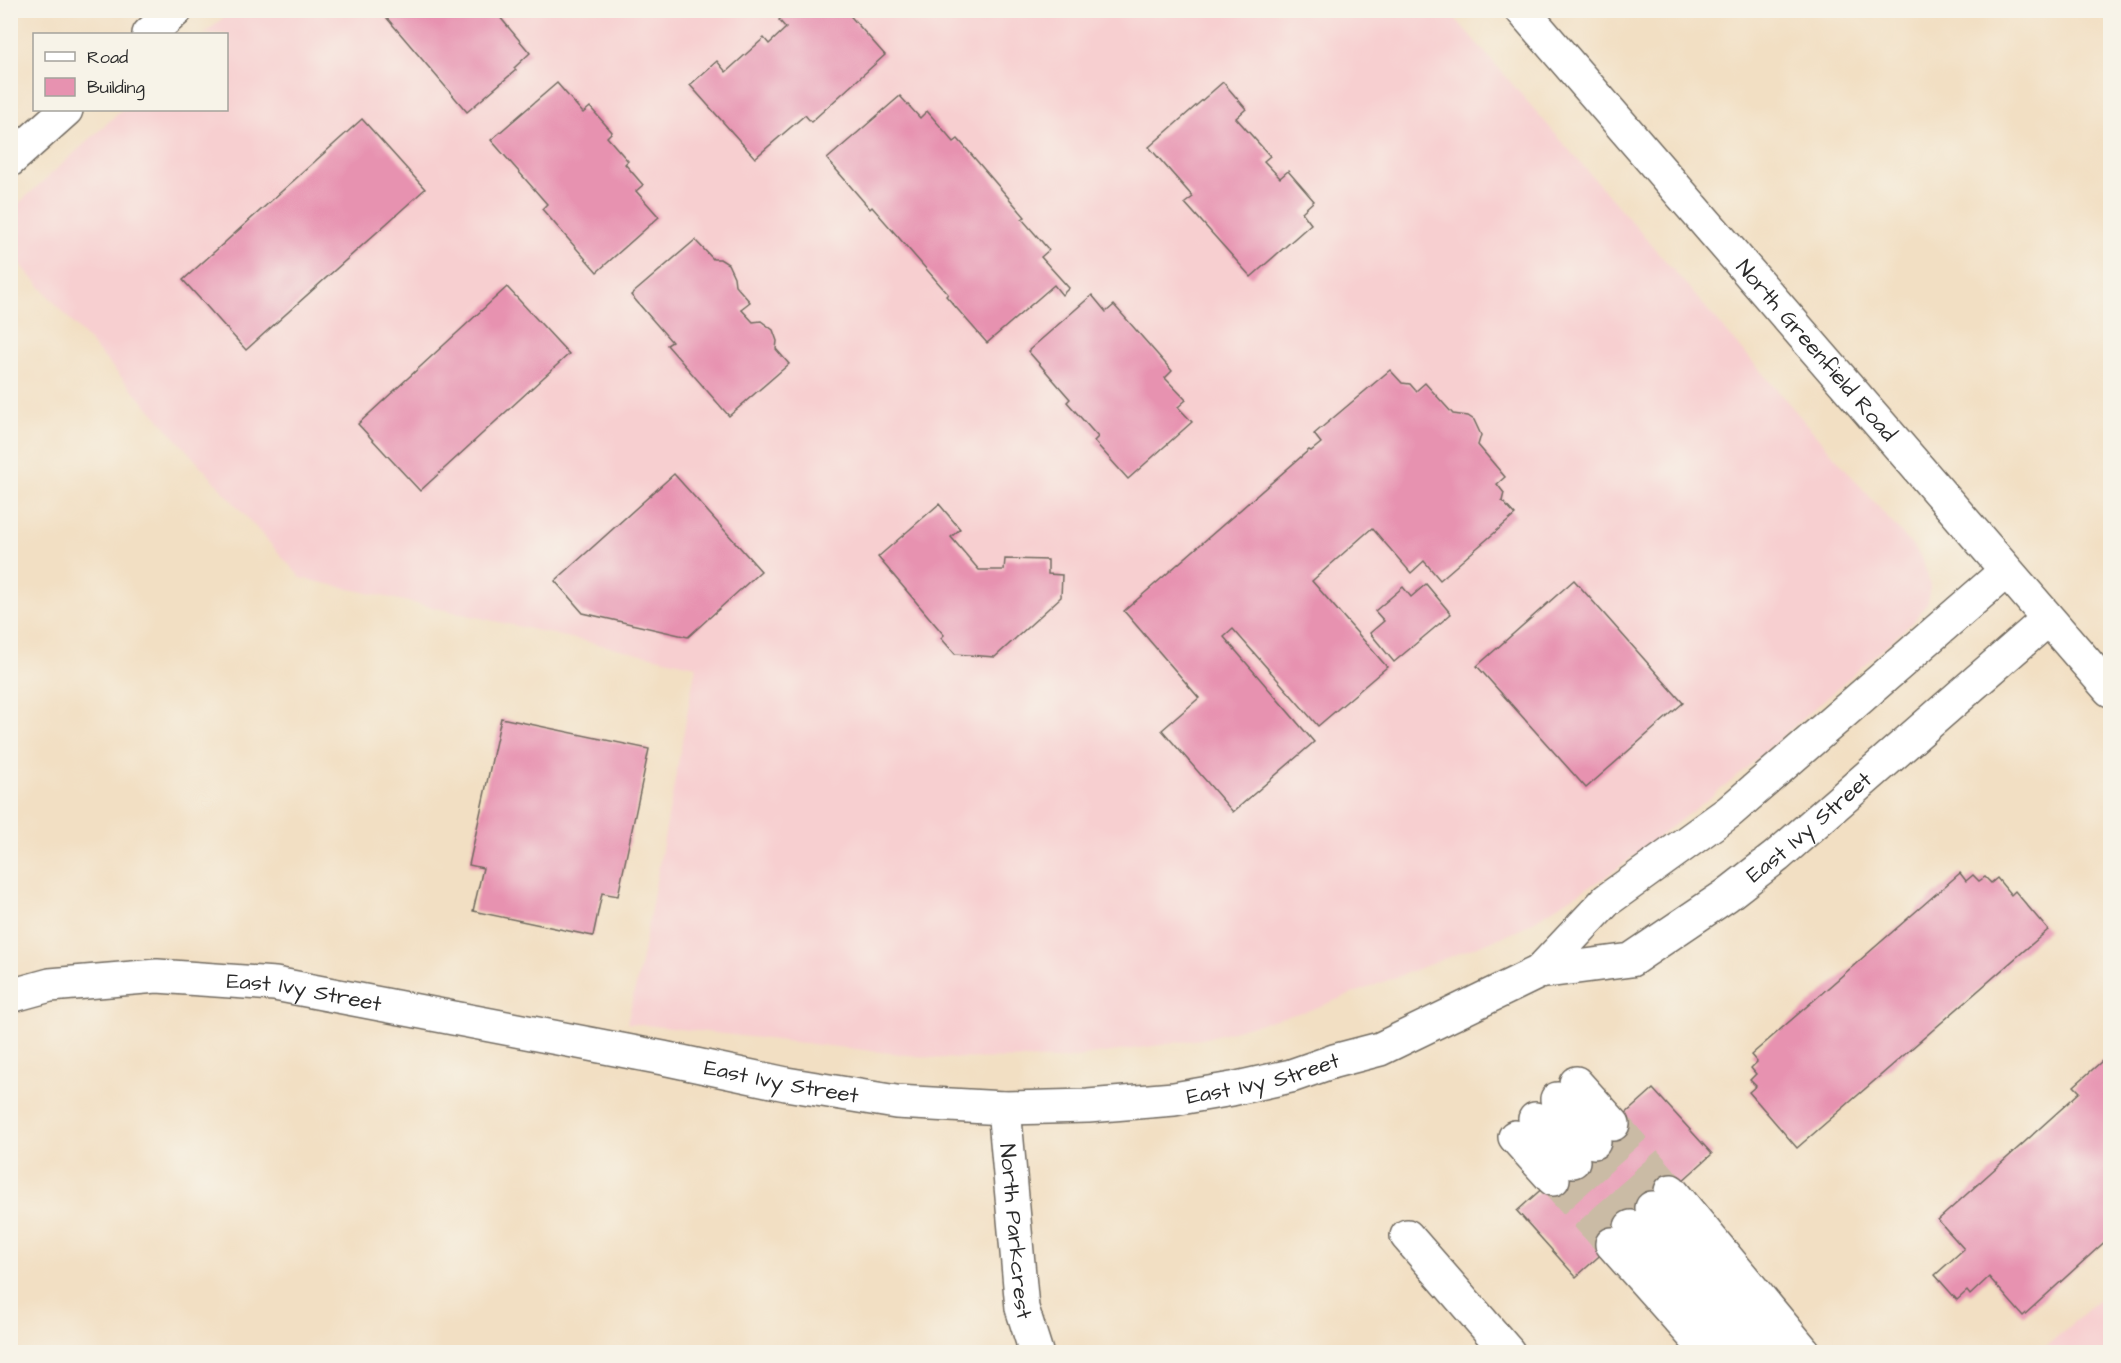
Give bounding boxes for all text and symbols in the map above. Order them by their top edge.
legend [33,33,228,111]
text: Road [87,45,128,70]
text: Building [87,75,145,101]
street label: North Greenfield Road [1729,253,1904,448]
street label: East Ivy Street [1740,764,1879,890]
street label: East Ivy Street [226,965,384,1020]
street label: East Ivy Street [1184,1045,1343,1112]
street label: East Ivy Street [701,1052,861,1111]
street label: North Parkcrest [992,1143,1040,1323]

